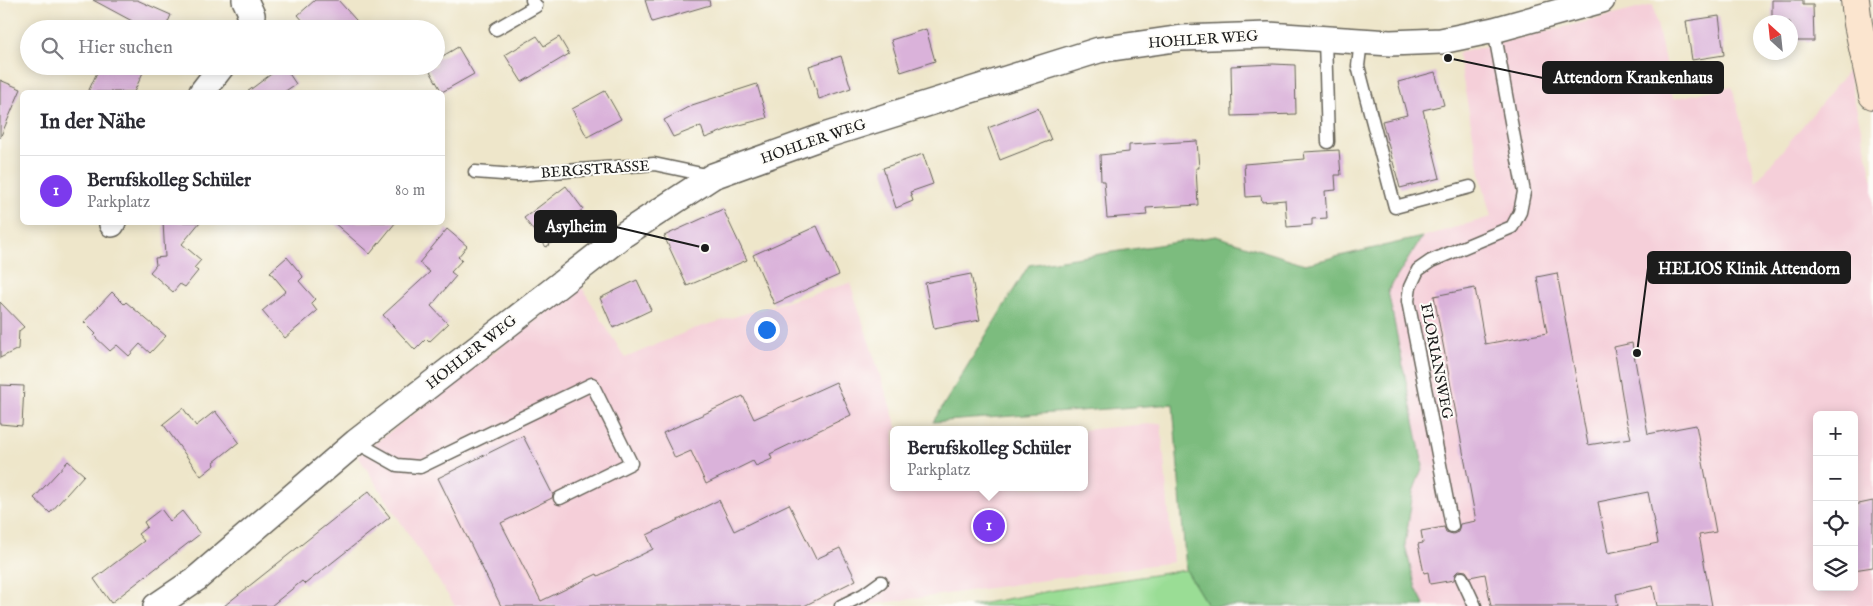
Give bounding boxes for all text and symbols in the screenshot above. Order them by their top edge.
north arrow [1753,15,1798,60]
search box [20,20,445,75]
street label: HOHLER WEG [1147,26,1259,53]
icon: search [38,34,66,62]
text: Hier suchen [78,36,173,60]
callout: Attendorn Krankenhaus [1543,62,1723,93]
text: Attendorn Krankenhaus [1552,69,1713,89]
text: In der Nähe [40,109,146,136]
street label: HOHLER WEG [758,115,868,168]
street label: BERGSTRASSE [540,156,650,183]
text: Berufskolleg Schüler [87,169,251,193]
text: 1 [53,181,59,201]
text: 80 m [395,181,425,201]
text: Parkplatz [87,193,150,213]
callout: Asylheim [535,211,616,242]
text: Asylheim [545,218,607,238]
callout: HELIOS Klinik Attendorn [1648,252,1850,283]
text: HELIOS Klinik Attendorn [1658,260,1841,280]
street label: FLORIANSWEG [1416,302,1457,421]
street label: HOHLER WEG [422,311,521,394]
your location [754,317,780,343]
map controls [1813,411,1858,591]
button: + [1813,411,1858,456]
popup [890,426,1088,491]
text: Berufskolleg Schüler [907,437,1071,461]
button: − [1813,456,1858,501]
text: Parkplatz [907,461,970,481]
button: locate [1813,501,1858,546]
pin: 1 [973,507,1005,545]
button: layers [1813,546,1858,591]

